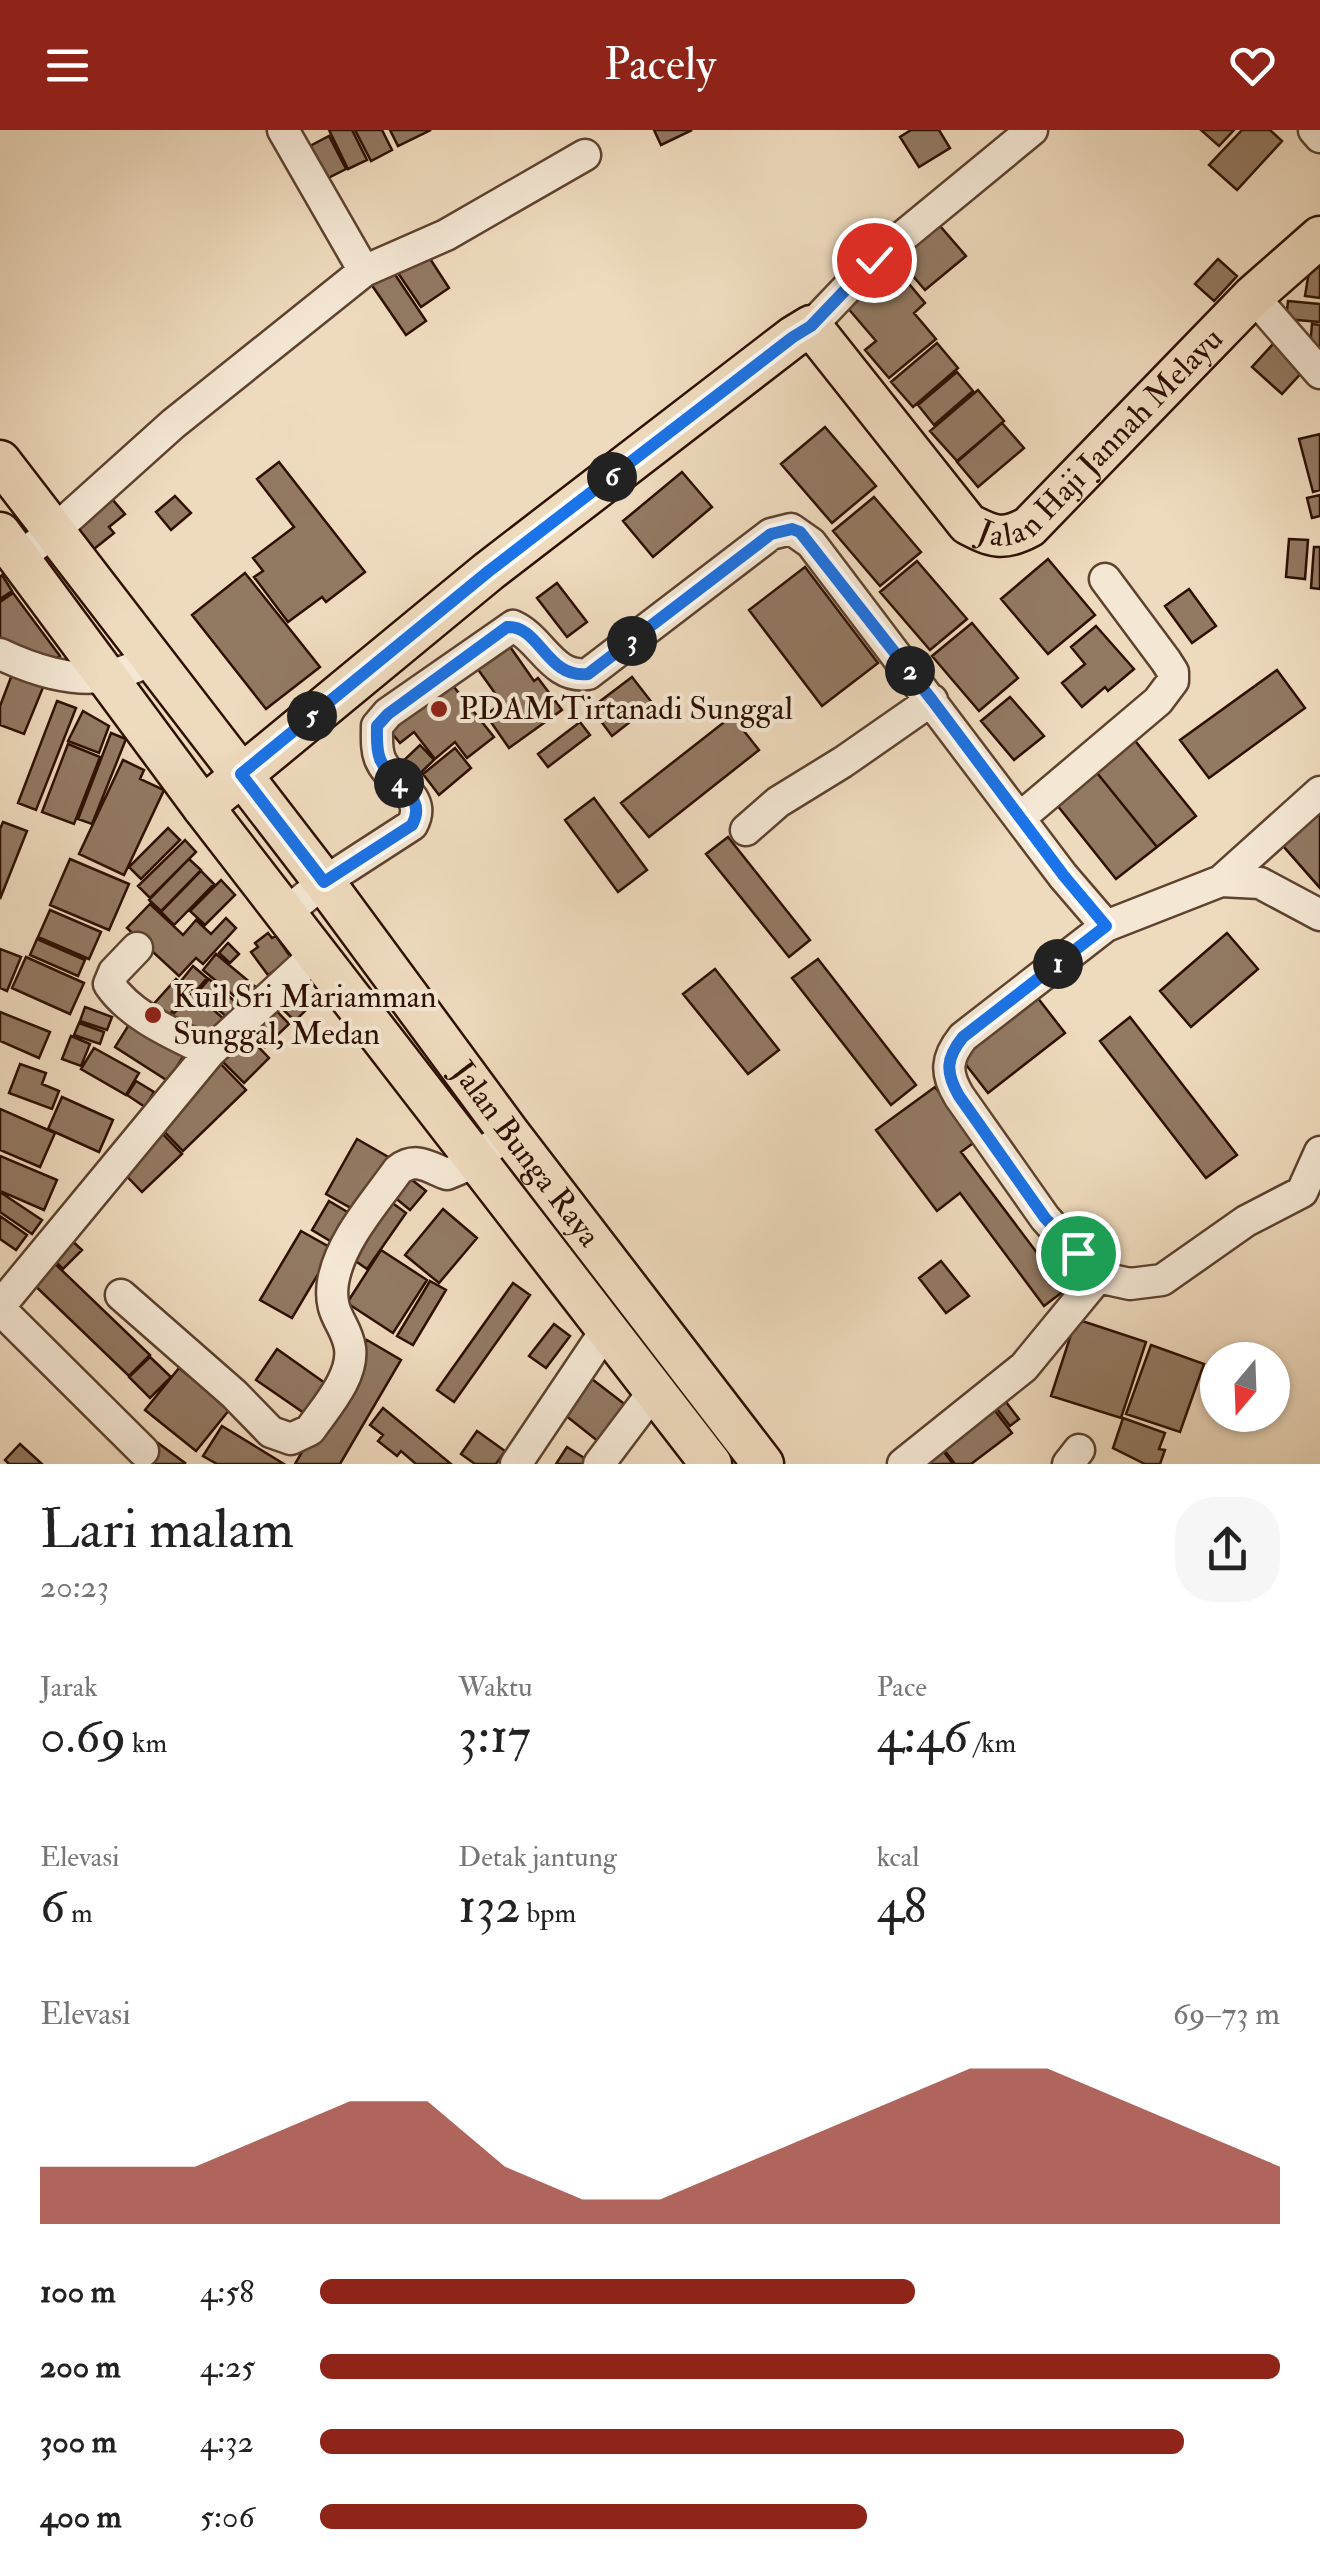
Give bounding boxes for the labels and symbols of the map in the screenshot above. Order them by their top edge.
pin [832,218,917,303]
street label: Jalan Haji Jannah Melayu [971,319,1231,556]
pin: 6 [587,452,637,502]
pin: 3 [607,616,657,666]
pin: 2 [885,646,935,696]
place label: PDAM Tirtanadi Sunggal [459,689,793,729]
pin: 5 [287,691,337,741]
marker: PDAM Tirtanadi Sunggal [428,698,450,720]
pin: 4 [374,758,424,808]
pin: 1 [1033,939,1083,989]
place label: Kuil Sri Mariamman Sunggal, Medan [173,977,437,1054]
marker: Kuil Sri Mariamman Sunggal, Medan [142,1004,164,1026]
street label: Jalan Bunga Raya [442,1052,610,1256]
pin [1036,1211,1121,1296]
north arrow [1200,1342,1290,1432]

